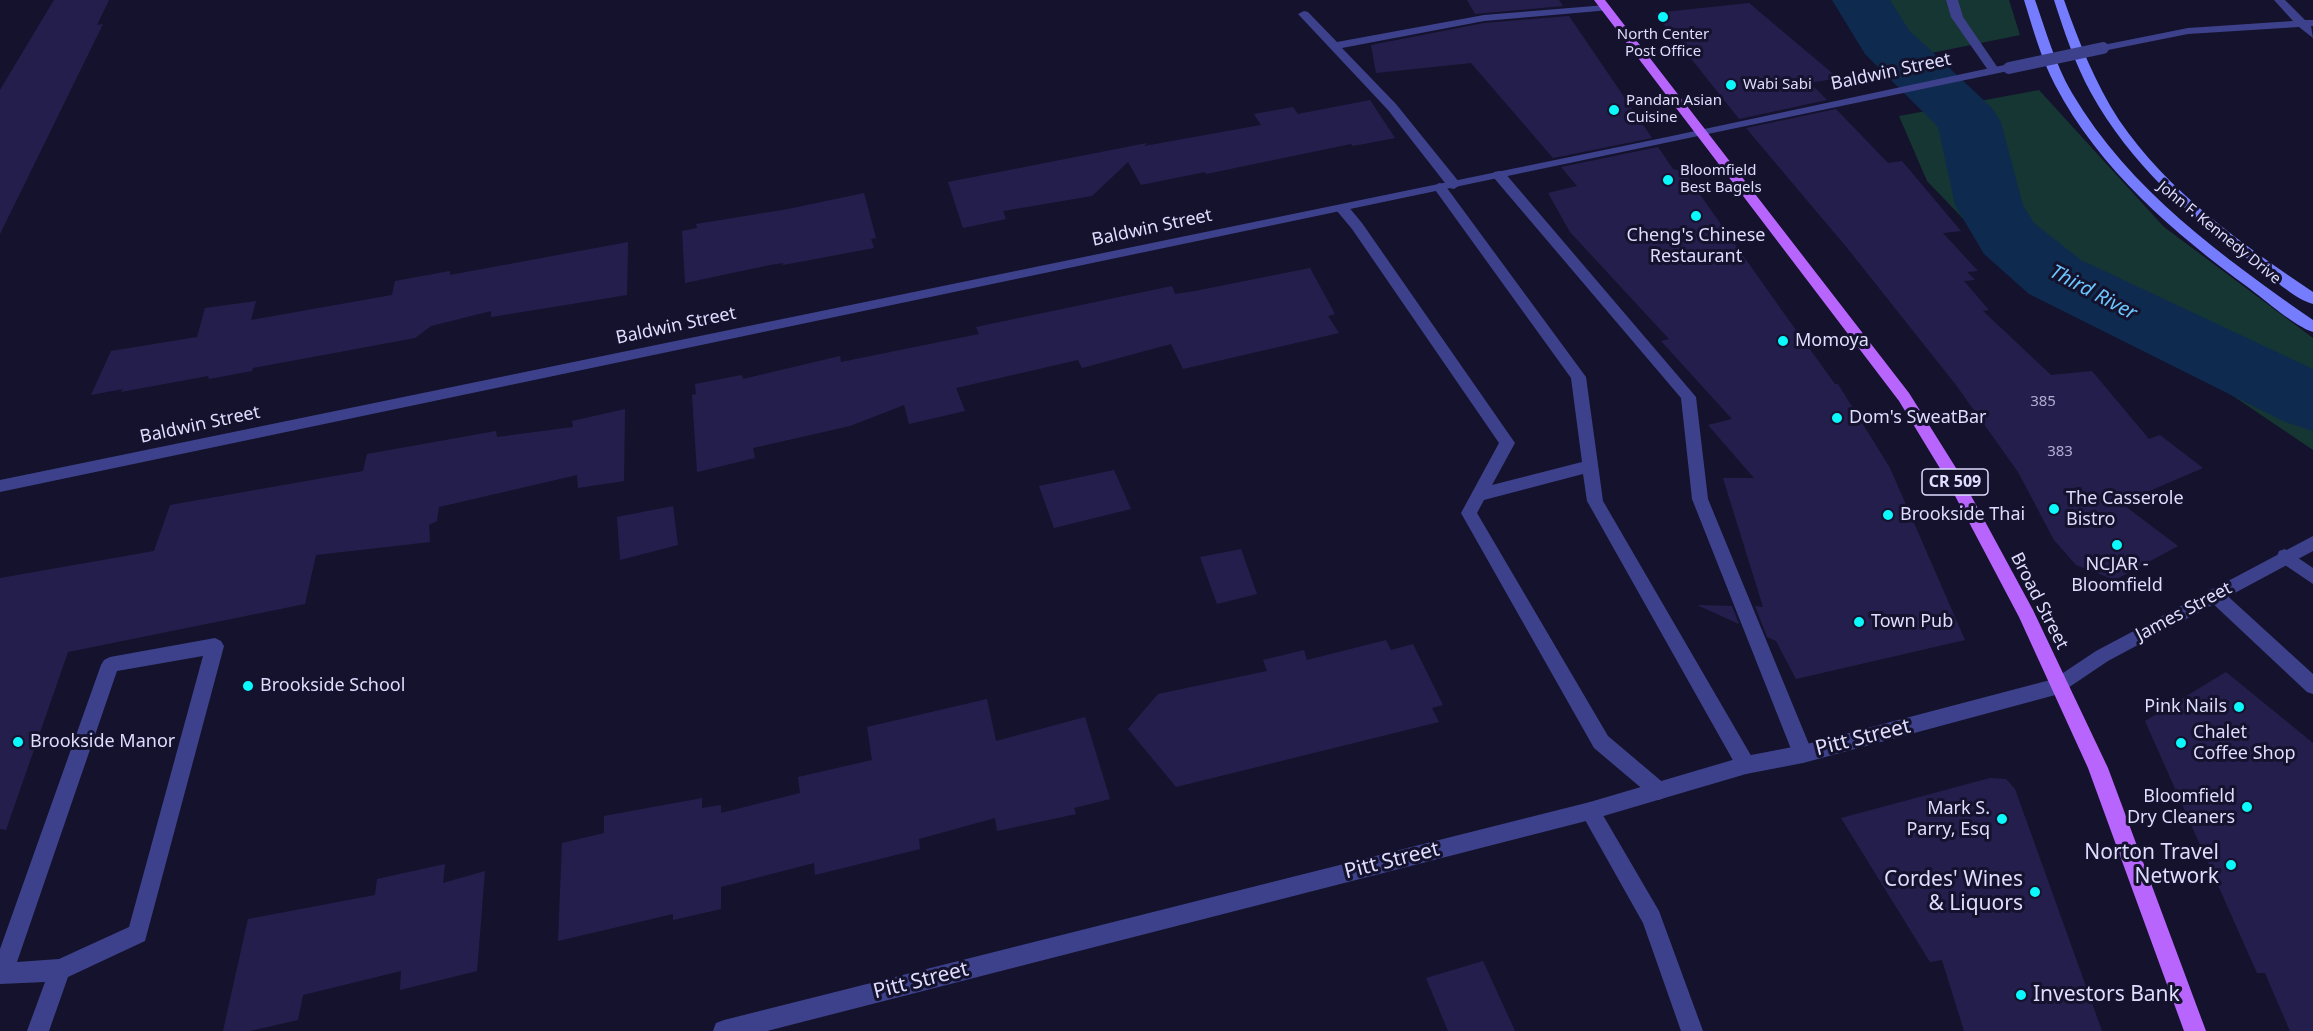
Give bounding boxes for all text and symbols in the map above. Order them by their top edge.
marker: North Center Post Office [1656,10,1670,24]
place label: North Center Post Office [1617,26,1709,61]
street label: Baldwin Street [1829,49,1953,95]
place label: Wabi Sabi [1743,76,1812,94]
marker: Wabi Sabi [1724,78,1738,92]
place label: Pandan Asian Cuisine [1626,92,1722,127]
marker: Pandan Asian Cuisine [1607,103,1621,117]
place label: Bloomfield Best Bagels [1680,162,1762,197]
marker: Bloomfield Best Bagels [1661,173,1675,187]
street label: John F. Kennedy Drive [2154,178,2284,288]
street label: Baldwin Street [1090,205,1214,251]
marker: Cheng's Chinese Restaurant [1689,209,1703,223]
place label: Cheng's Chinese Restaurant [1627,225,1765,268]
water label: Third River [2045,260,2141,326]
street label: Baldwin Street [614,303,738,349]
place label: Momoya [1795,330,1869,352]
marker: Momoya [1776,334,1790,348]
house number: 385 [2030,393,2056,411]
street label: Baldwin Street [138,402,262,448]
place label: Dom's SweatBar [1849,407,1987,429]
marker: Dom's SweatBar [1830,411,1844,425]
house number: 383 [2047,443,2073,461]
road number: CR 509 [1922,469,1988,495]
place label: The Casserole Bistro [2066,488,2184,530]
marker: The Casserole Bistro [2047,502,2061,516]
place label: Brookside Thai [1900,504,2025,526]
marker: Brookside Thai [1881,508,1895,522]
marker: NCJAR - Bloomfield [2110,538,2124,552]
street label: Broad Street [2005,549,2073,653]
place label: NCJAR - Bloomfield [2071,554,2163,596]
street label: James Street [2132,578,2236,646]
place label: Town Pub [1871,611,1953,633]
marker: Town Pub [1852,615,1866,629]
place label: Brookside School [260,675,405,697]
marker: Brookside School [241,679,255,693]
place label: Pink Nails [2144,696,2227,718]
marker: Pink Nails [2232,700,2246,714]
street label: Pitt Street [1813,714,1913,762]
place label: Chalet Coffee Shop [2193,722,2296,764]
place label: Brookside Manor [30,731,175,753]
marker: Brookside Manor [11,735,25,749]
marker: Chalet Coffee Shop [2174,736,2188,750]
place label: Bloomfield Dry Cleaners [2127,786,2235,828]
place label: Mark S. Parry, Esq [1906,798,1990,840]
marker: Bloomfield Dry Cleaners [2240,800,2254,814]
marker: Mark S. Parry, Esq [1995,812,2009,826]
street label: Pitt Street [1342,837,1442,885]
place label: Norton Travel Network [2084,840,2219,890]
marker: Norton Travel Network [2224,858,2238,872]
place label: Cordes' Wines & Liquors [1884,867,2023,917]
marker: Cordes' Wines & Liquors [2028,885,2042,899]
street label: Pitt Street [871,957,971,1005]
place label: Investors Bank [2033,982,2180,1008]
marker: Investors Bank [2014,988,2028,1002]

